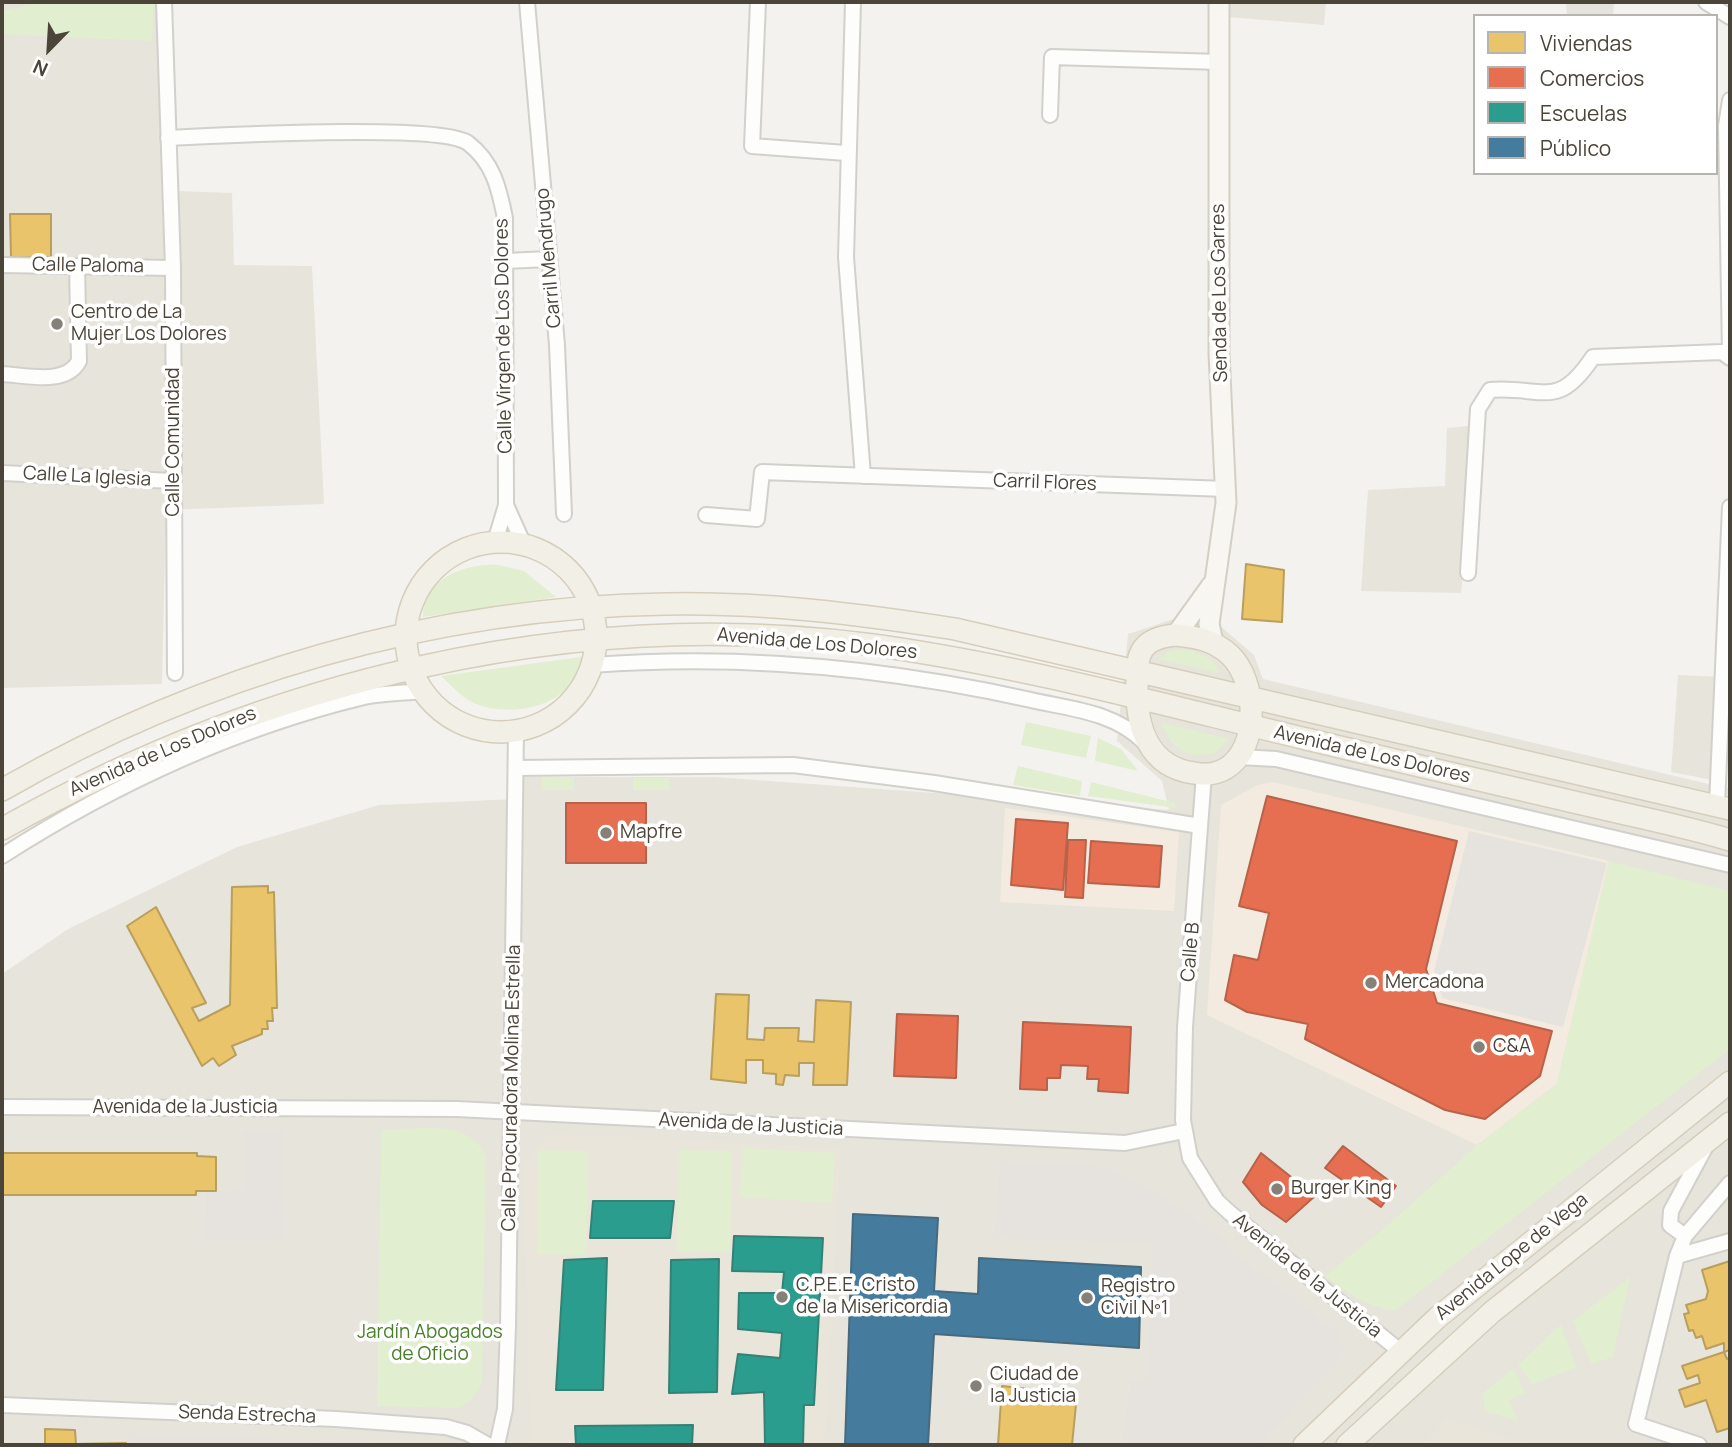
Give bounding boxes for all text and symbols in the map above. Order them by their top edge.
north arrow [14,14,84,84]
legend [1473,14,1718,175]
text: Viviendas [1540,29,1632,57]
text: N [29,54,52,83]
text: Comercios [1540,64,1644,92]
text: Escuelas [1540,99,1627,127]
text: Público [1540,134,1611,162]
street label: Carril Mendrugo [532,187,566,329]
street label: Senda de Los Garres [1207,203,1233,383]
street label: Calle Virgen de Los Dolores [491,218,517,454]
street label: Calle Paloma [32,254,144,278]
place label: Centro de La Mujer Los Dolores [71,302,227,346]
marker: Centro de La Mujer Los Dolores [49,316,65,332]
street label: Calle Comunidad [163,368,185,516]
street label: Calle La Iglesia [22,462,152,492]
street label: Carril Flores [993,470,1097,496]
street label: Avenida de Los Dolores [716,624,918,664]
street label: Avenida de Los Dolores [66,702,260,802]
street label: Avenida de Los Dolores [1272,721,1472,789]
place label: Mapfre [620,822,682,844]
marker: Mapfre [598,825,614,841]
street label: Calle B [1177,921,1205,983]
street label: Calle Procuradora Molina Estrella [498,944,526,1232]
place label: Mercadona [1385,972,1484,994]
marker: Mercadona [1363,975,1379,991]
place label: C&A [1493,1036,1531,1058]
marker: C&A [1471,1039,1487,1055]
street label: Avenida de la Justicia [93,1097,277,1119]
street label: Avenida de la Justicia [658,1109,844,1141]
place label: Burger King [1291,1178,1392,1200]
marker: Burger King [1269,1181,1285,1197]
street label: Avenida Lope de Vega [1431,1189,1593,1325]
street label: Avenida de la Justicia [1228,1209,1386,1343]
place label: C.P.E.E. Cristo de la Misericordia [796,1275,948,1319]
place label: Registro Civil Nº1 [1101,1276,1175,1320]
marker: C.P.E.E. Cristo de la Misericordia [774,1289,790,1305]
marker: Registro Civil Nº1 [1079,1290,1095,1306]
park label: Jardín Abogados de Oficio [357,1322,503,1366]
place label: Ciudad de la Justicia [990,1364,1079,1408]
marker: Ciudad de la Justicia [968,1378,984,1394]
street label: Senda Estrecha [178,1401,316,1429]

